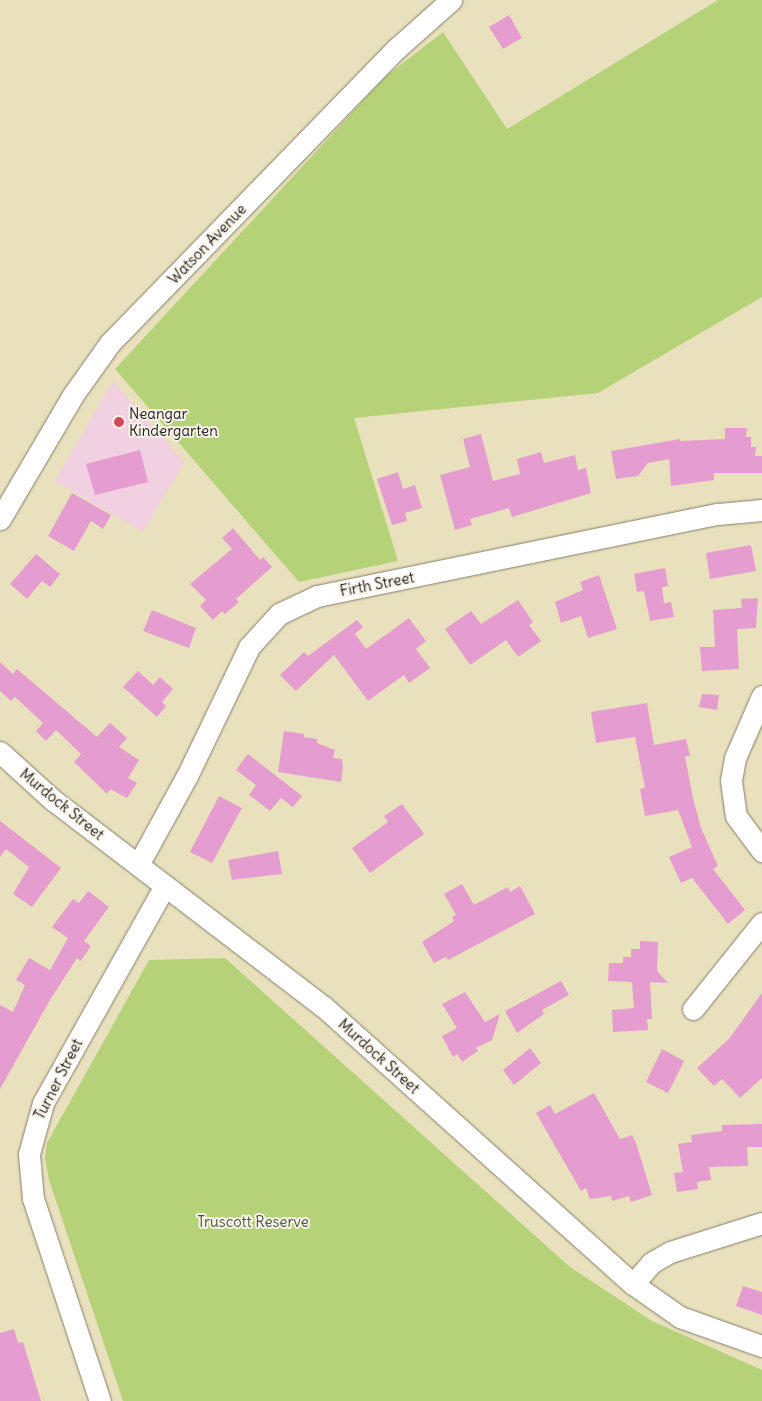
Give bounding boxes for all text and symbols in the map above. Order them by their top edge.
street label: Watson Avenue [164,200,250,288]
place label: Neangar Kindergarten [129,404,218,439]
marker: Neangar Kindergarten [113,416,125,428]
street label: Firth Street [338,568,416,600]
street label: Murdock Street [16,765,108,843]
street label: Murdock Street [335,1015,423,1097]
street label: Turner Street [30,1036,86,1122]
park label: Truscott Reserve [197,1213,309,1231]

